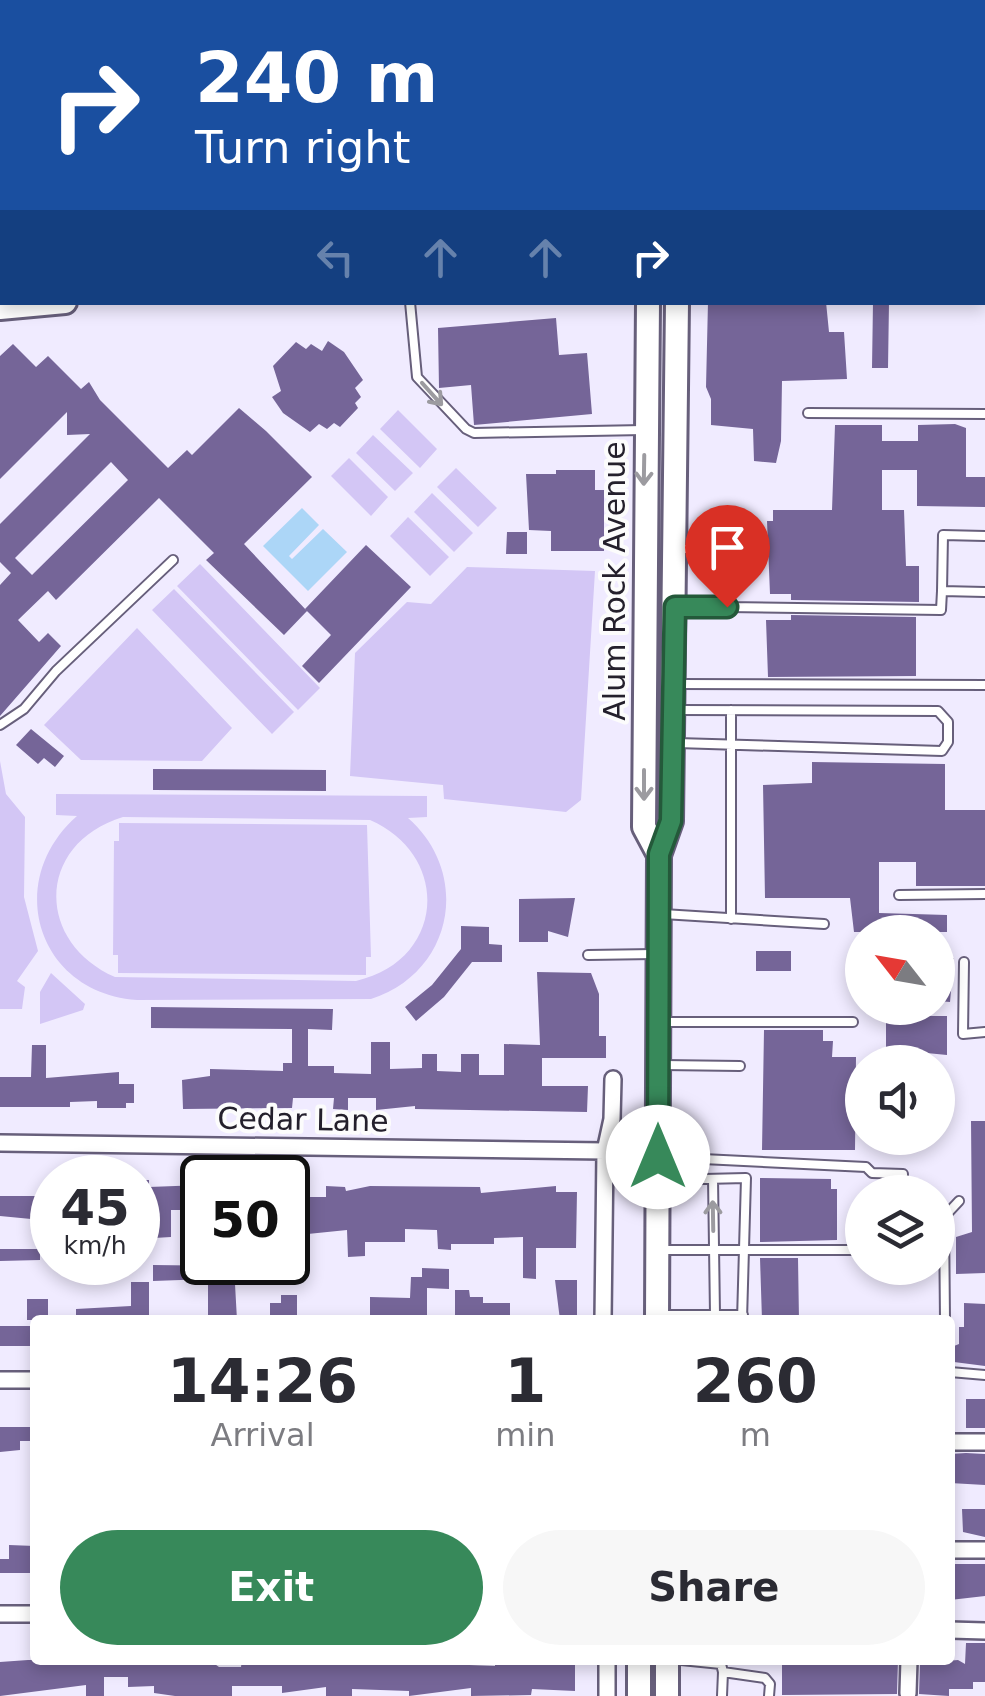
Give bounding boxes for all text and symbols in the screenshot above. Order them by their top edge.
text: 240 m [195,37,438,119]
icon: right [30,40,160,170]
text: Turn right [195,121,410,174]
icon: left [308,230,363,285]
icon: ahead [413,230,468,285]
icon: ahead [518,230,573,285]
icon: right [623,230,678,285]
one-way arrow [420,381,443,406]
street label: Alum Rock Avenue [597,441,632,721]
one-way arrow [635,453,654,485]
pin [685,505,770,608]
icon: arrive [700,520,755,575]
one-way arrow [634,768,654,801]
north arrow [845,915,955,1025]
map controls [845,915,955,1285]
button: sound [845,1045,955,1155]
street label: Cedar Lane [217,1101,389,1138]
position arrow [606,1105,710,1209]
speed limit sign: 50 [180,1155,310,1285]
button: layers [845,1175,955,1285]
text: 45 [60,1179,130,1237]
one-way arrow [704,1200,723,1232]
text: km/h [63,1231,127,1260]
text: 14:26 [167,1346,358,1416]
text: 1 [504,1346,546,1416]
text: 260 [693,1346,818,1416]
text: Arrival [211,1416,315,1454]
text: min [495,1416,556,1454]
text: m [740,1416,771,1454]
button: Exit [60,1530,483,1645]
button: Share [503,1530,925,1645]

